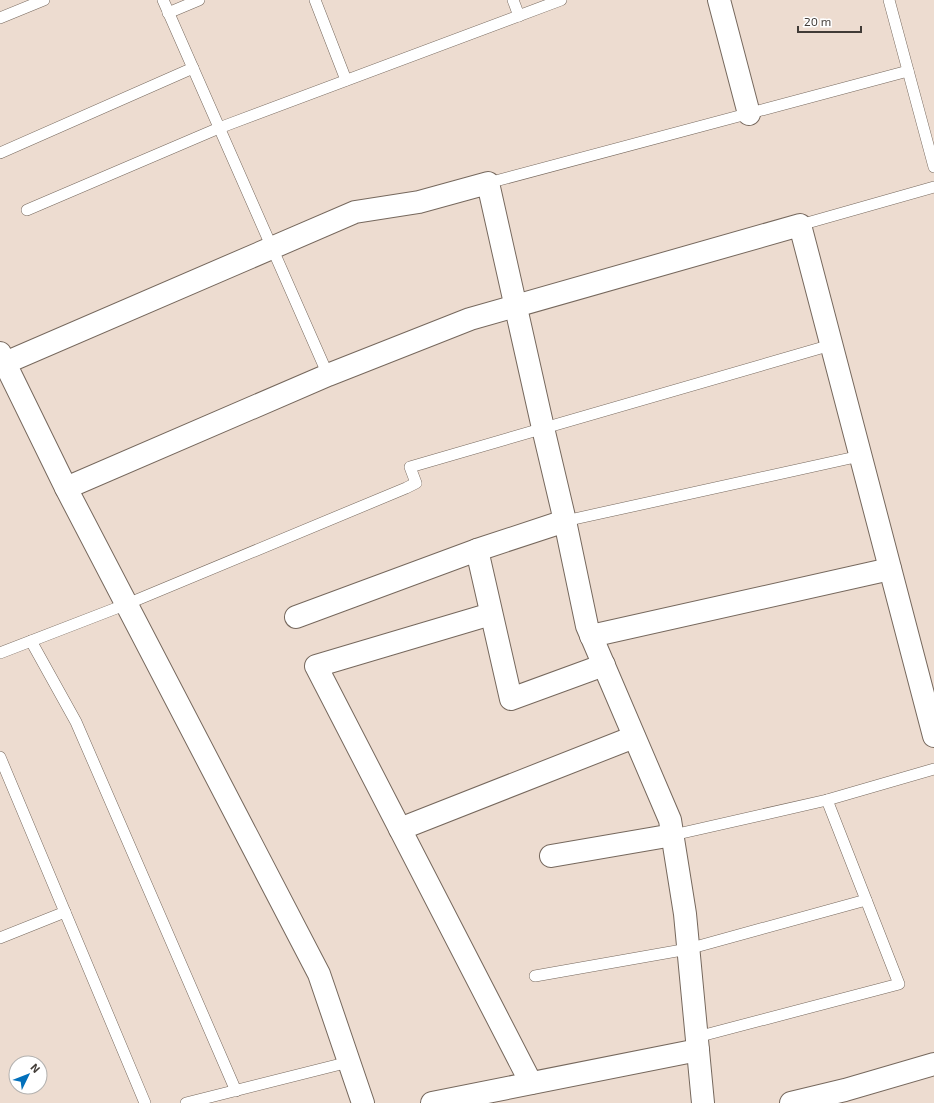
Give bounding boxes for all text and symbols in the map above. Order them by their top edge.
scale bar [798,8,861,34]
text: 20 m [804,14,831,28]
north arrow [8,1055,48,1095]
text: N [28,1060,43,1075]

